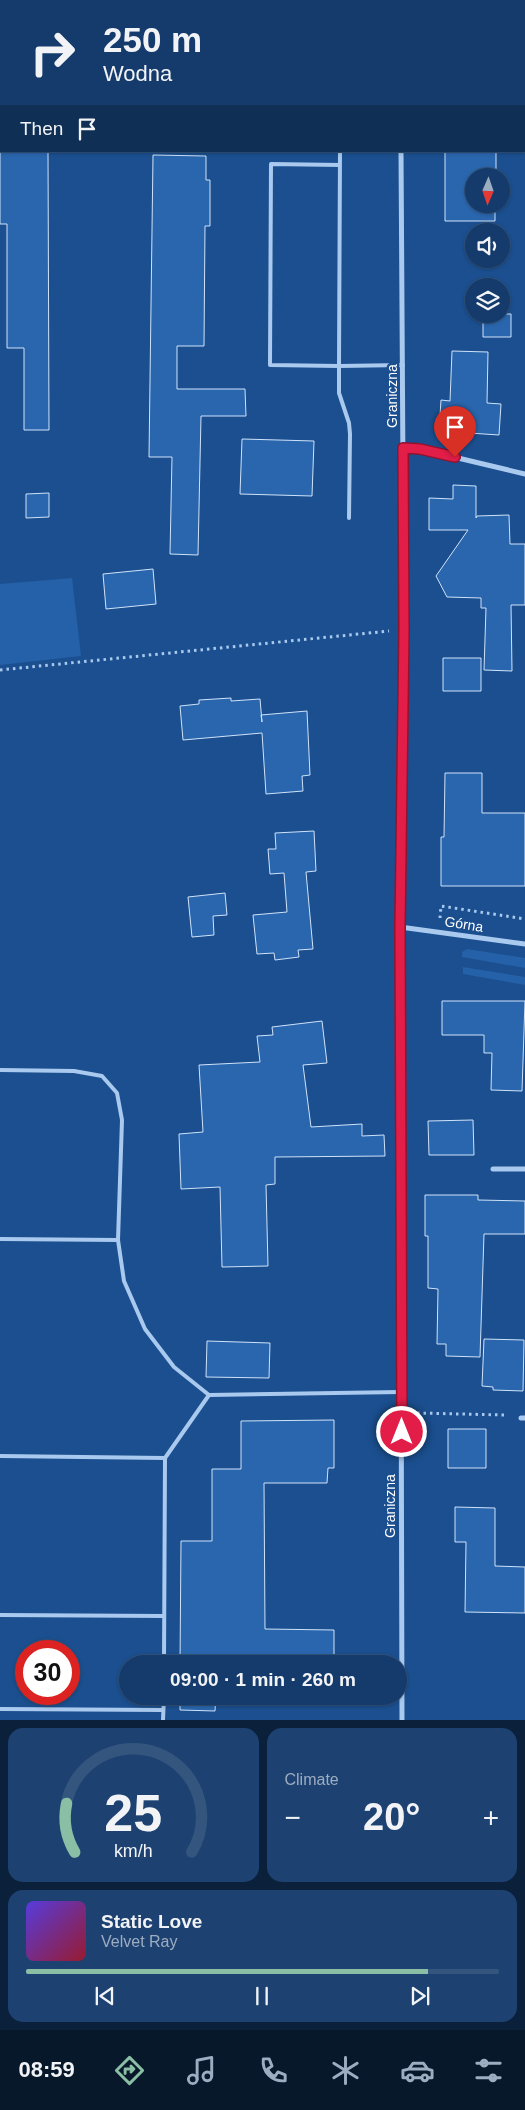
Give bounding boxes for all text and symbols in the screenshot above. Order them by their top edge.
icon: right [20,20,85,85]
text: 250 m [103,20,202,59]
text: Wodna [103,61,172,86]
icon: arrive [73,115,101,143]
text: Then [20,118,63,139]
north arrow [465,168,510,212]
map controls [465,168,510,323]
button: sound [465,223,510,268]
button: layers [465,278,510,323]
street label: Graniczna [384,364,400,428]
pin [434,406,476,457]
icon: arrive [441,413,469,441]
street label: Górna [444,913,485,935]
position arrow [375,1405,427,1457]
street label: Graniczna [382,1474,398,1538]
speed limit sign: 30 [15,1640,80,1705]
text: 09:00 · 1 min · 260 m [170,1669,356,1690]
text: Climate [285,1771,339,1788]
text: 25 [104,1784,162,1842]
text: 20° [363,1796,420,1838]
text: − [285,1802,301,1833]
text: + [483,1802,499,1833]
text: km/h [114,1841,153,1861]
text: Static Love [101,1911,202,1932]
text: Velvet Ray [101,1933,177,1950]
icon: previous [91,1982,119,2010]
icon: pause [248,1982,276,2010]
icon: next [406,1982,434,2010]
icon: directions [112,2053,147,2088]
icon: music [184,2053,219,2088]
icon: phone [256,2053,291,2088]
icon: climate [328,2053,363,2088]
icon: car [400,2053,435,2088]
icon: filters [471,2053,506,2088]
text: 08:59 [18,2057,75,2082]

